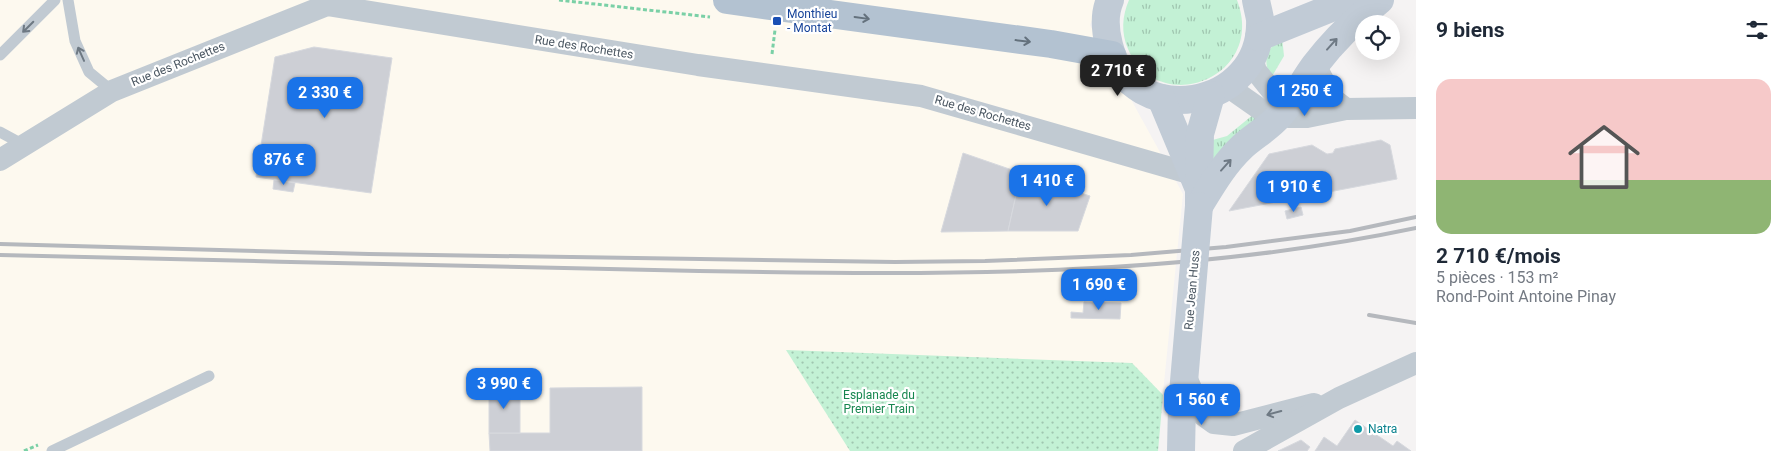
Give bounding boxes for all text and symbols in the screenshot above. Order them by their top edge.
place label: Monthieu - Montat [787,7,837,35]
one-way arrow [854,14,870,24]
marker: Monthieu - Montat [771,15,783,27]
map controls [1355,15,1400,60]
button: locate [1355,15,1400,60]
icon: filters [1743,16,1771,44]
text: 9 biens [1436,18,1505,42]
one-way arrow [21,21,34,33]
street label: Rue des Rochettes [534,32,634,62]
one-way arrow [1015,36,1031,46]
one-way arrow [1326,38,1338,51]
street label: Rue des Rochettes [129,39,227,89]
one-way arrow [76,47,86,62]
pin: 2 710 € [1072,54,1164,97]
text: 2 710 € [1091,61,1145,80]
pin: 1 250 € [1259,74,1351,117]
pin: 2 330 € [279,76,371,119]
text: 1 250 € [1278,81,1332,100]
text: 2 330 € [298,83,352,102]
street label: Rue des Rochettes [933,93,1033,133]
icon: home [1559,112,1649,202]
pin: 876 € [249,144,319,186]
text: 876 € [264,150,304,169]
one-way arrow [1220,159,1231,172]
pin: 1 410 € [1001,164,1093,207]
pin: 1 910 € [1248,170,1340,213]
text: 1 410 € [1020,171,1074,190]
text: 1 910 € [1267,177,1321,196]
text: 2 710 €/mois [1436,244,1561,268]
street label: Rue Jean Huss [1182,250,1202,330]
pin: 1 690 € [1053,268,1145,311]
text: 5 pièces · 153 m² [1436,268,1558,287]
text: 1 690 € [1072,275,1126,294]
text: Rond-Point Antoine Pinay [1436,287,1616,306]
pin: 3 990 € [458,368,550,410]
text: 3 990 € [477,374,531,393]
pin: 1 560 € [1156,384,1248,426]
park label: Esplanade du Premier Train [843,388,915,416]
text: 1 560 € [1175,390,1229,409]
one-way arrow [1267,409,1283,418]
place label: Natra [1368,422,1397,436]
marker: Natra [1352,423,1364,435]

